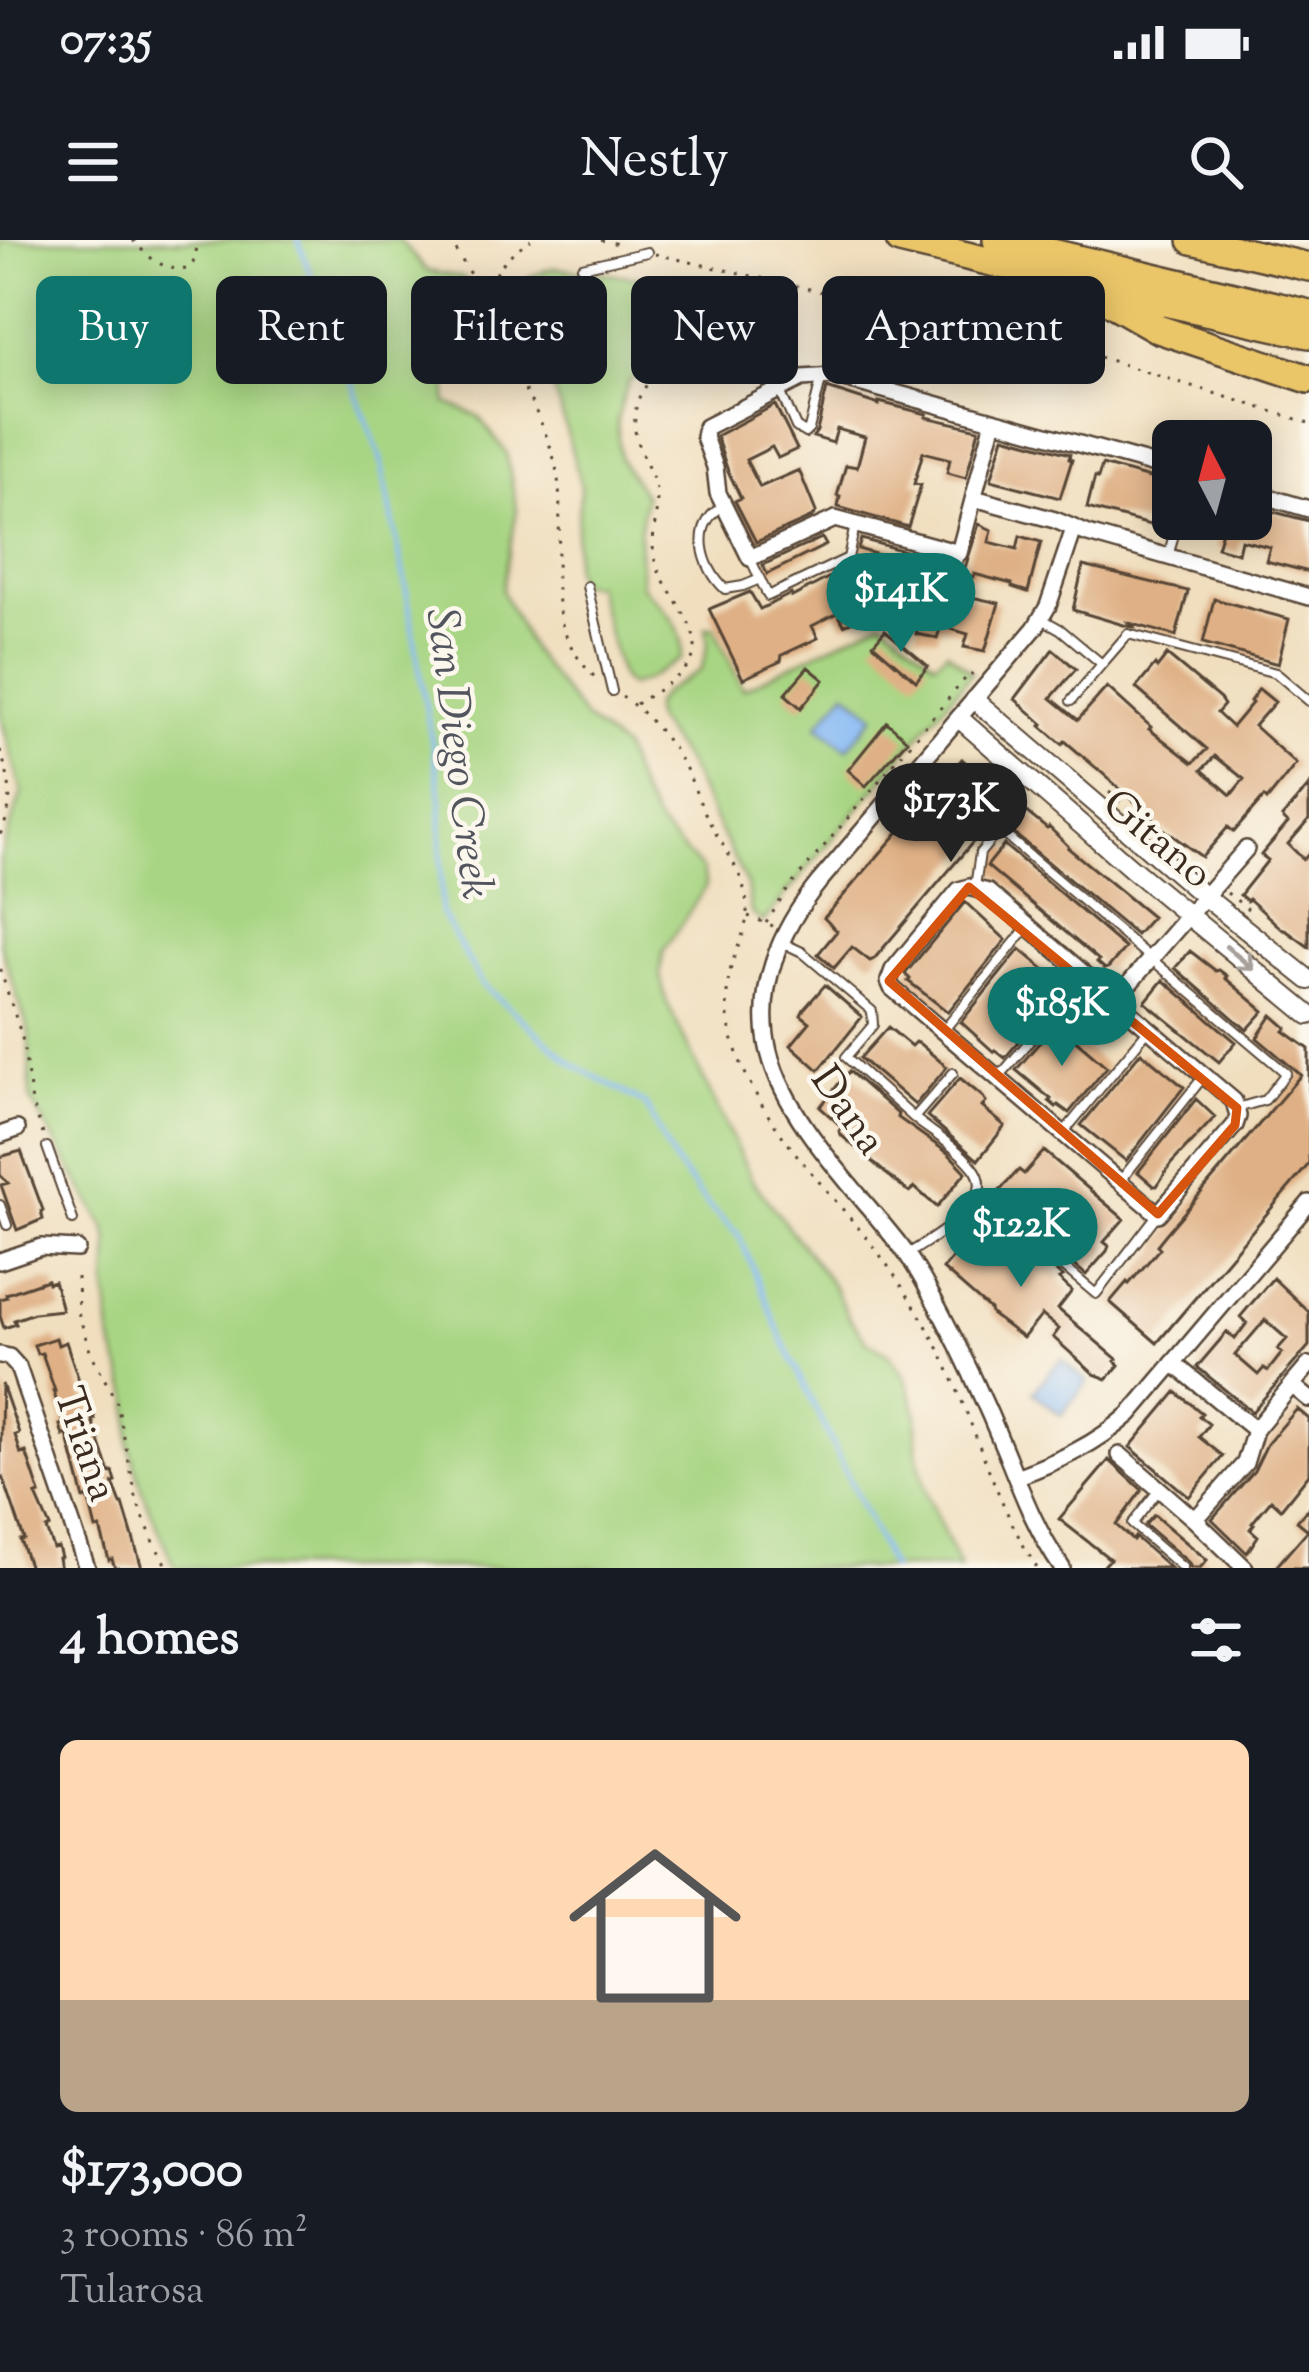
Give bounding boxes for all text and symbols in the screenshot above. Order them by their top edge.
text: 07:35 [60,10,152,75]
text: Nestly [580,123,729,201]
icon: menu [60,129,126,195]
icon: search [1183,129,1249,195]
chip: Buy [36,276,192,384]
chip: Rent [216,276,387,384]
chip: Filters [411,276,607,384]
chip: New [631,276,798,384]
chip: Apartment [822,276,1105,384]
north arrow [1152,420,1272,540]
map controls [1152,420,1272,540]
pin: $141K [817,553,985,655]
text: $141K [853,564,949,620]
water label: San Diego Creek [406,605,506,903]
pin: $173K [867,763,1035,865]
text: $173K [902,774,1000,830]
street label: Gitano [1088,777,1224,905]
one-way arrow [1224,944,1255,972]
pin: $185K [978,967,1146,1069]
text: $185K [1014,978,1110,1034]
street label: Dana [794,1055,898,1169]
pin: $122K [937,1188,1105,1290]
text: $122K [972,1199,1070,1255]
street label: Triana [36,1380,130,1510]
text: 4 homes [60,1604,239,1677]
icon: filters [1183,1607,1249,1673]
icon: home [547,1818,763,2034]
text: $173,000 [60,2136,243,2209]
text: 3 rooms · 86 m² [60,2209,308,2265]
text: Tularosa [60,2265,204,2321]

